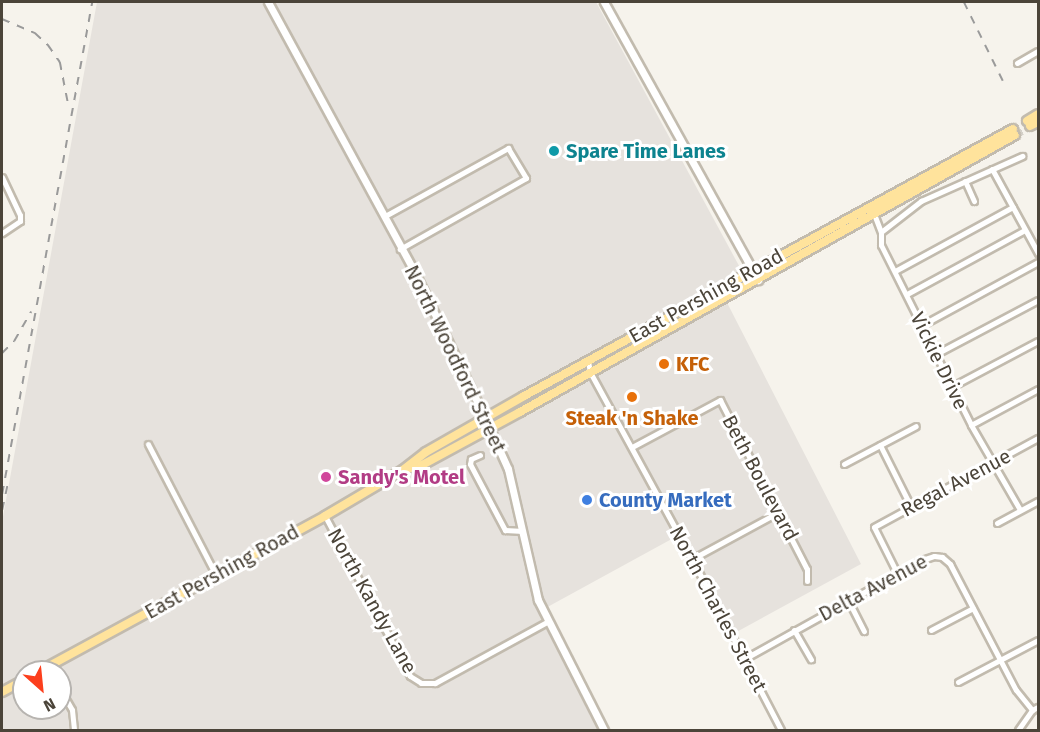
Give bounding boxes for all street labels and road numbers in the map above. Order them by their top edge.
street label: East Pershing Road [625,244,787,348]
street label: North Woodford Street [399,261,511,457]
street label: Vickie Drive [905,308,973,414]
street label: Beth Boulevard [717,411,803,545]
street label: Regal Avenue [897,444,1015,522]
street label: East Pershing Road [141,520,303,624]
street label: North Charles Street [664,522,772,696]
street label: North Kandy Lane [322,524,422,678]
street label: Delta Avenue [815,549,931,627]

